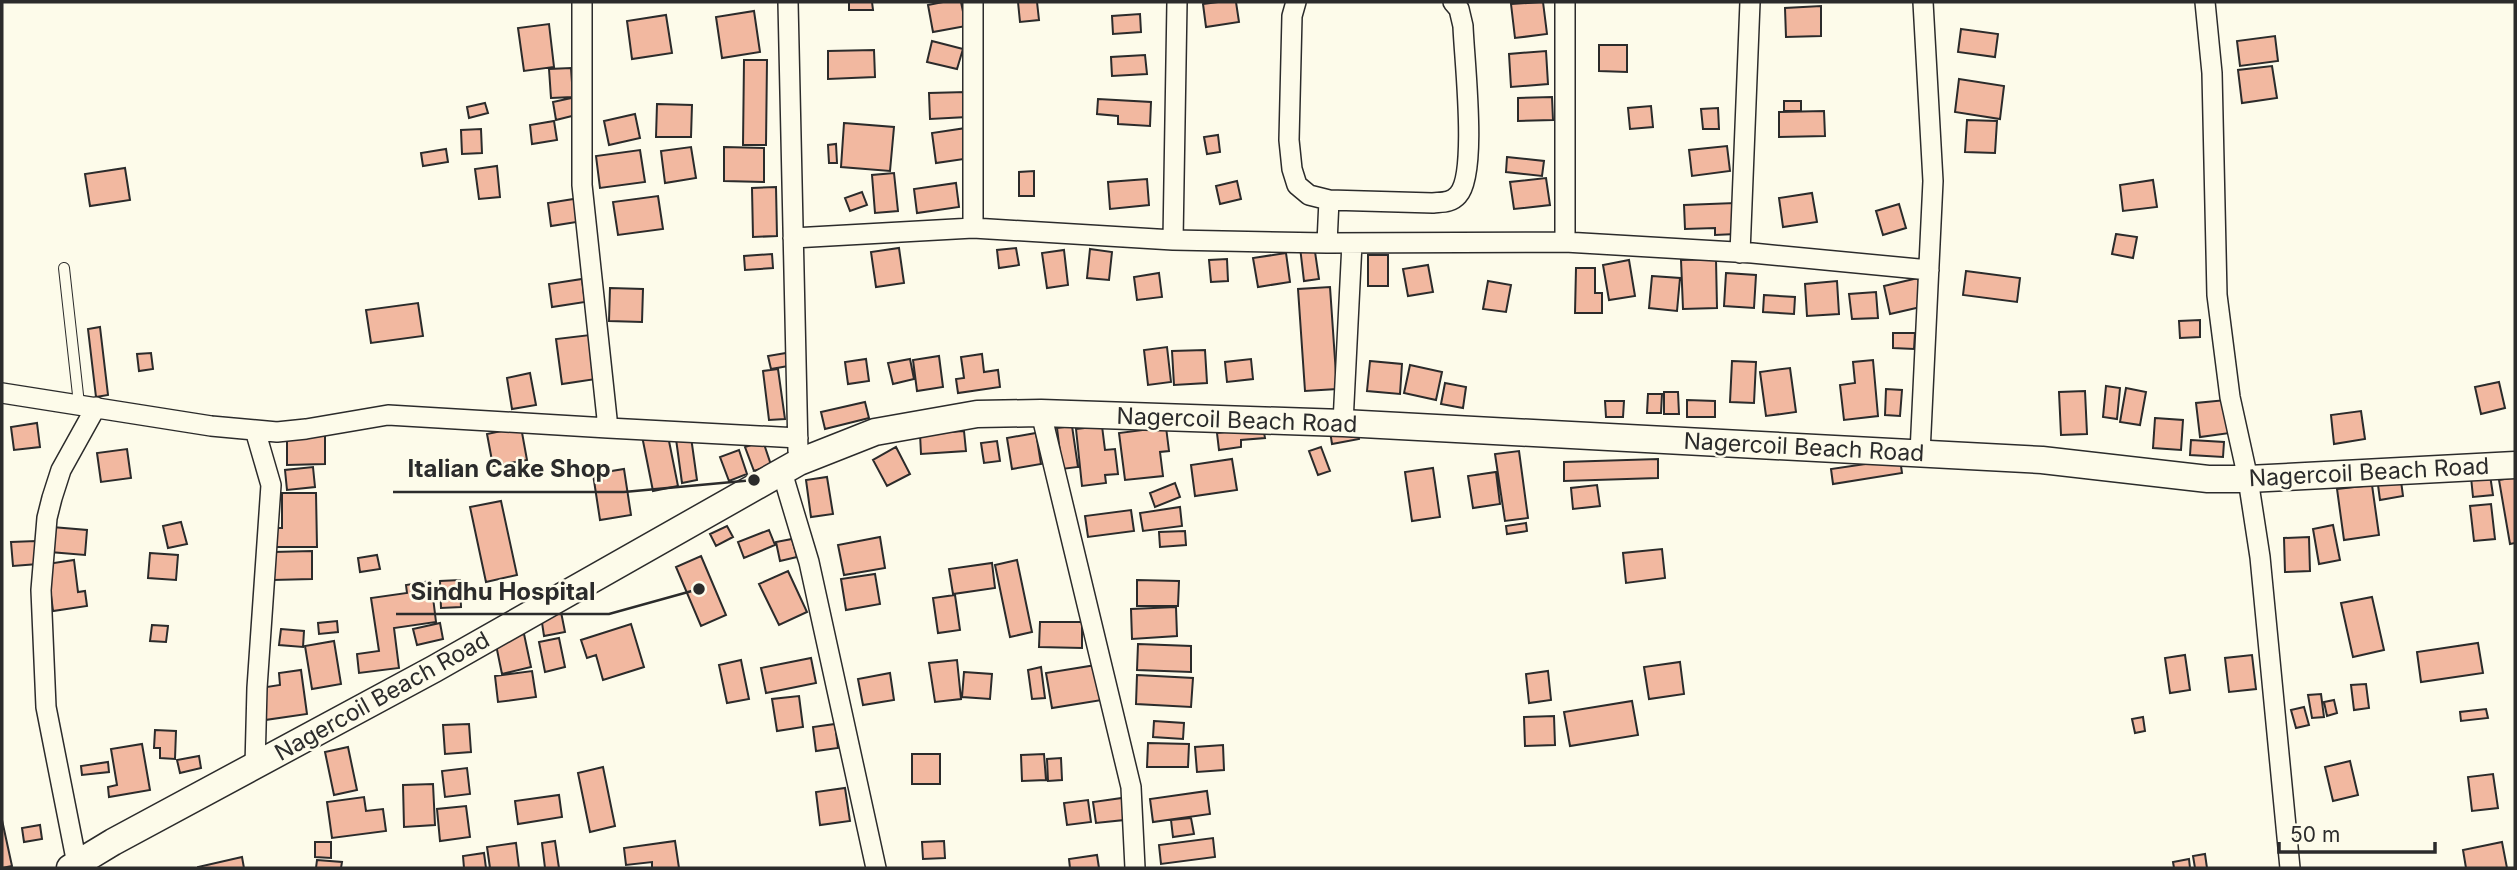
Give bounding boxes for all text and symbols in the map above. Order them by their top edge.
street label: Nagercoil Beach Road [1116,402,1358,438]
street label: Nagercoil Beach Road [1683,427,1925,467]
callout: Italian Cake Shop [393,447,624,492]
street label: Nagercoil Beach Road [2248,452,2490,492]
text: Italian Cake Shop [407,454,611,483]
callout: Sindhu Hospital [396,569,609,614]
text: Sindhu Hospital [411,577,595,606]
street label: Nagercoil Beach Road [270,625,494,767]
scale bar [2279,810,2435,854]
text: 50 m [2290,822,2340,847]

